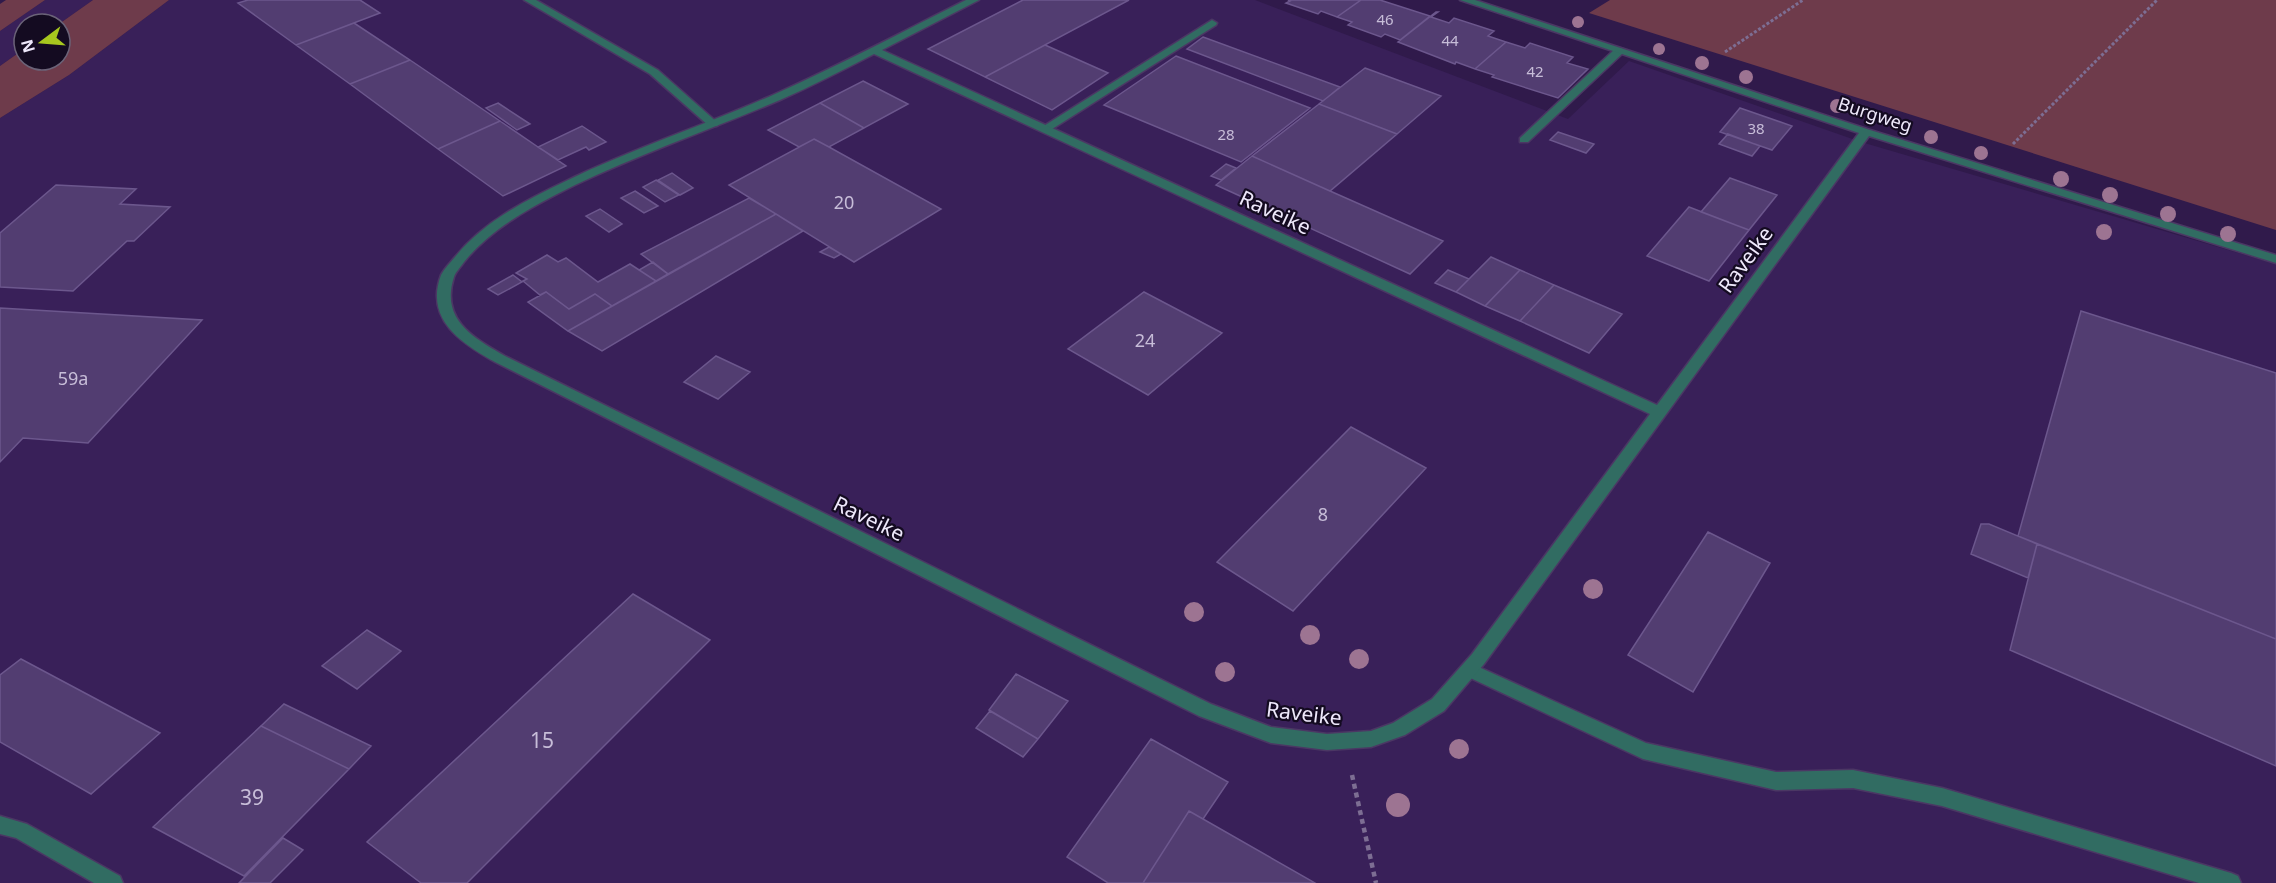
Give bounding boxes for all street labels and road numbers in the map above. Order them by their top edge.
street label: Burgweg [1835,91,1915,137]
street label: Raveike [1235,183,1316,241]
street label: Raveike [1712,221,1779,298]
street label: Raveike [829,489,910,547]
street label: Raveike [1265,694,1343,732]

